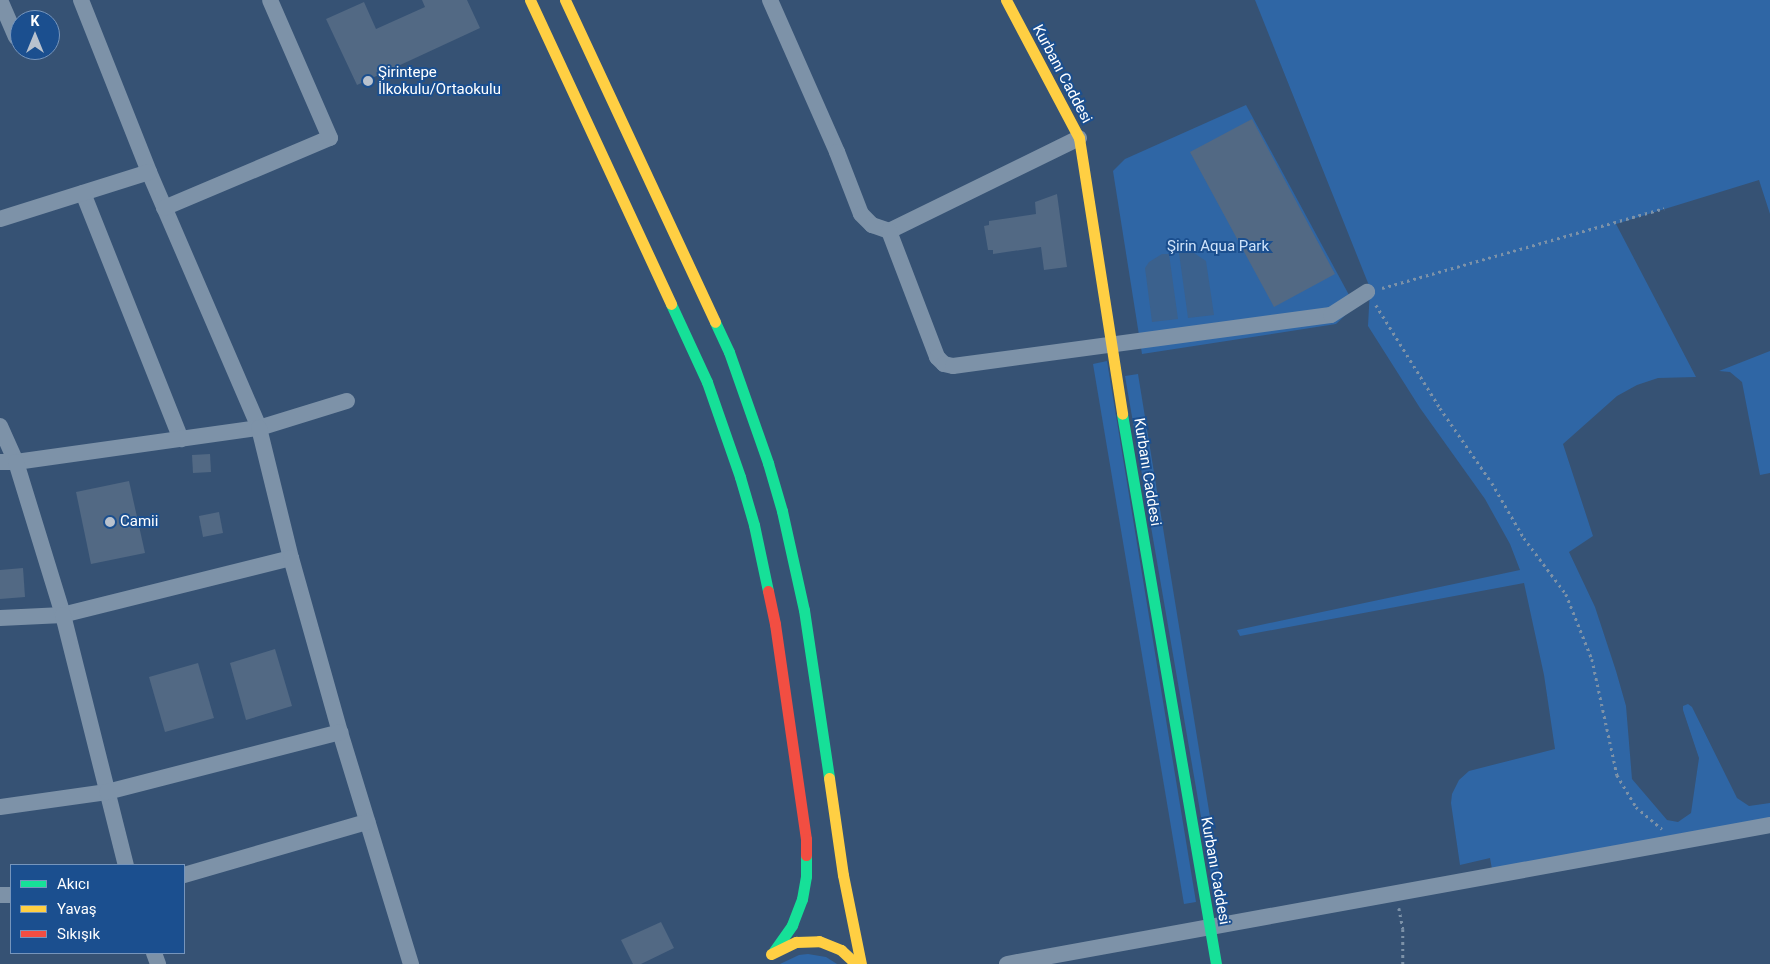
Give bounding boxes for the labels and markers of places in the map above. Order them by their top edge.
place label: Şirintepe İlkokulu/Ortaokulu [378,63,501,98]
marker: Şirintepe İlkokulu/Ortaokulu [362,75,374,87]
place label: Camii [120,513,158,531]
marker: Camii [104,516,116,528]

